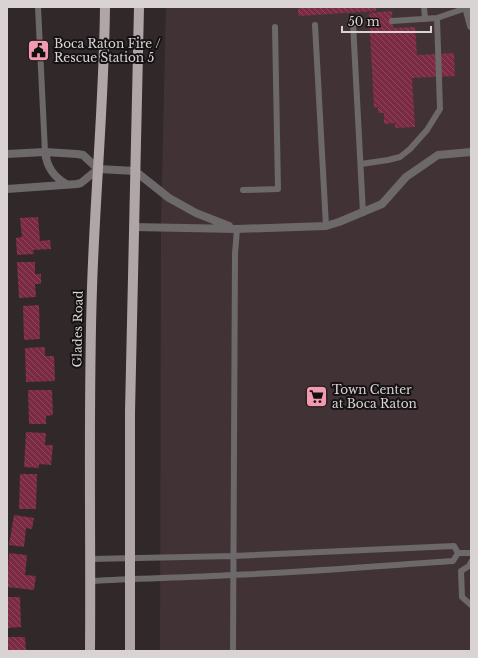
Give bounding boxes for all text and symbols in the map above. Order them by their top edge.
scale bar [342,8,431,34]
text: 50 m [348,14,380,29]
place label: Boca Raton Fire / Rescue Station 5 [54,36,161,65]
public building icon: Boca Raton Fire / Rescue Station 5 [26,38,52,64]
street label: Glades Road [69,290,86,368]
place label: Town Center at Boca Raton [332,382,417,411]
supermarket icon: Town Center at Boca Raton [303,384,329,410]

